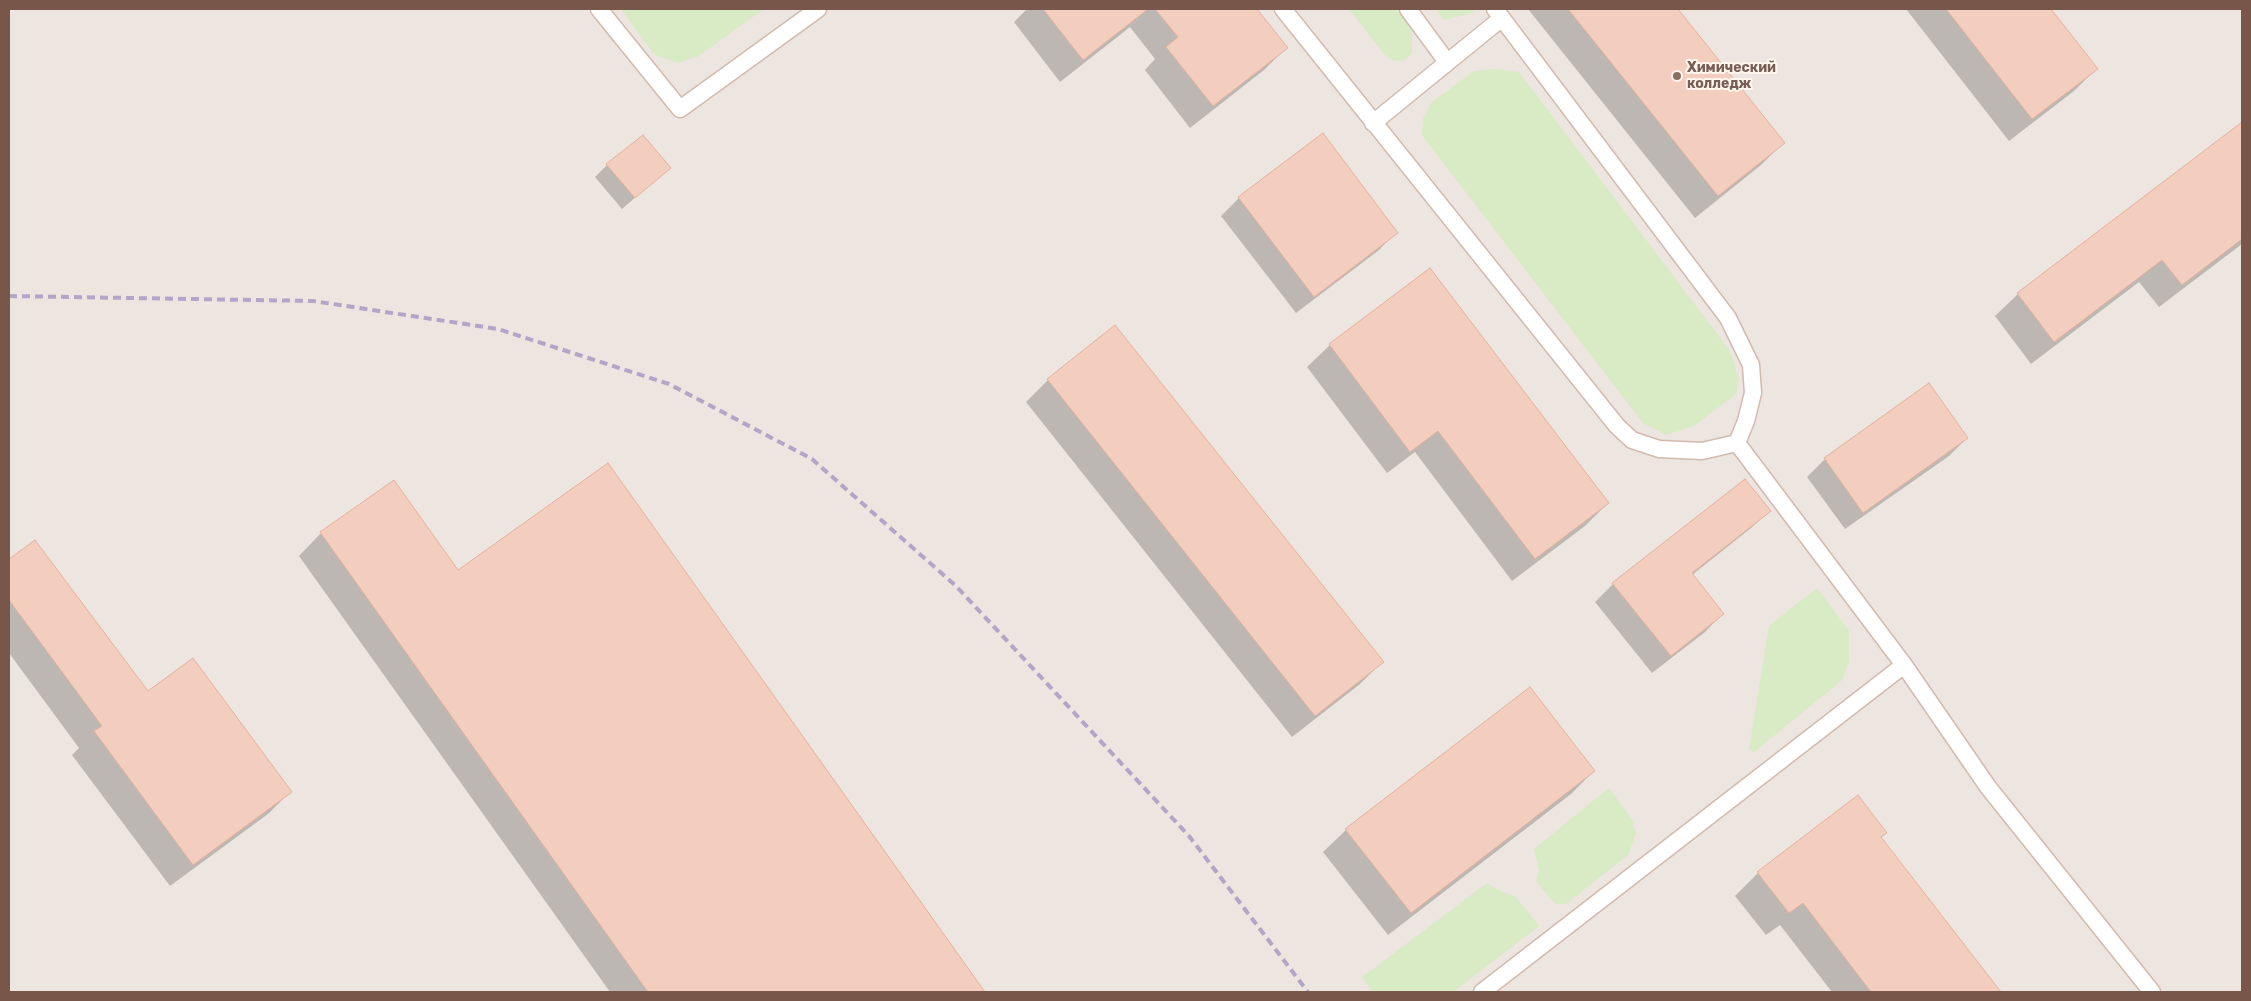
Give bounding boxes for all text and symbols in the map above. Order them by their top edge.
place label: Химический колледж [1687,60,1776,92]
marker: Химический колледж [1671,70,1683,82]

